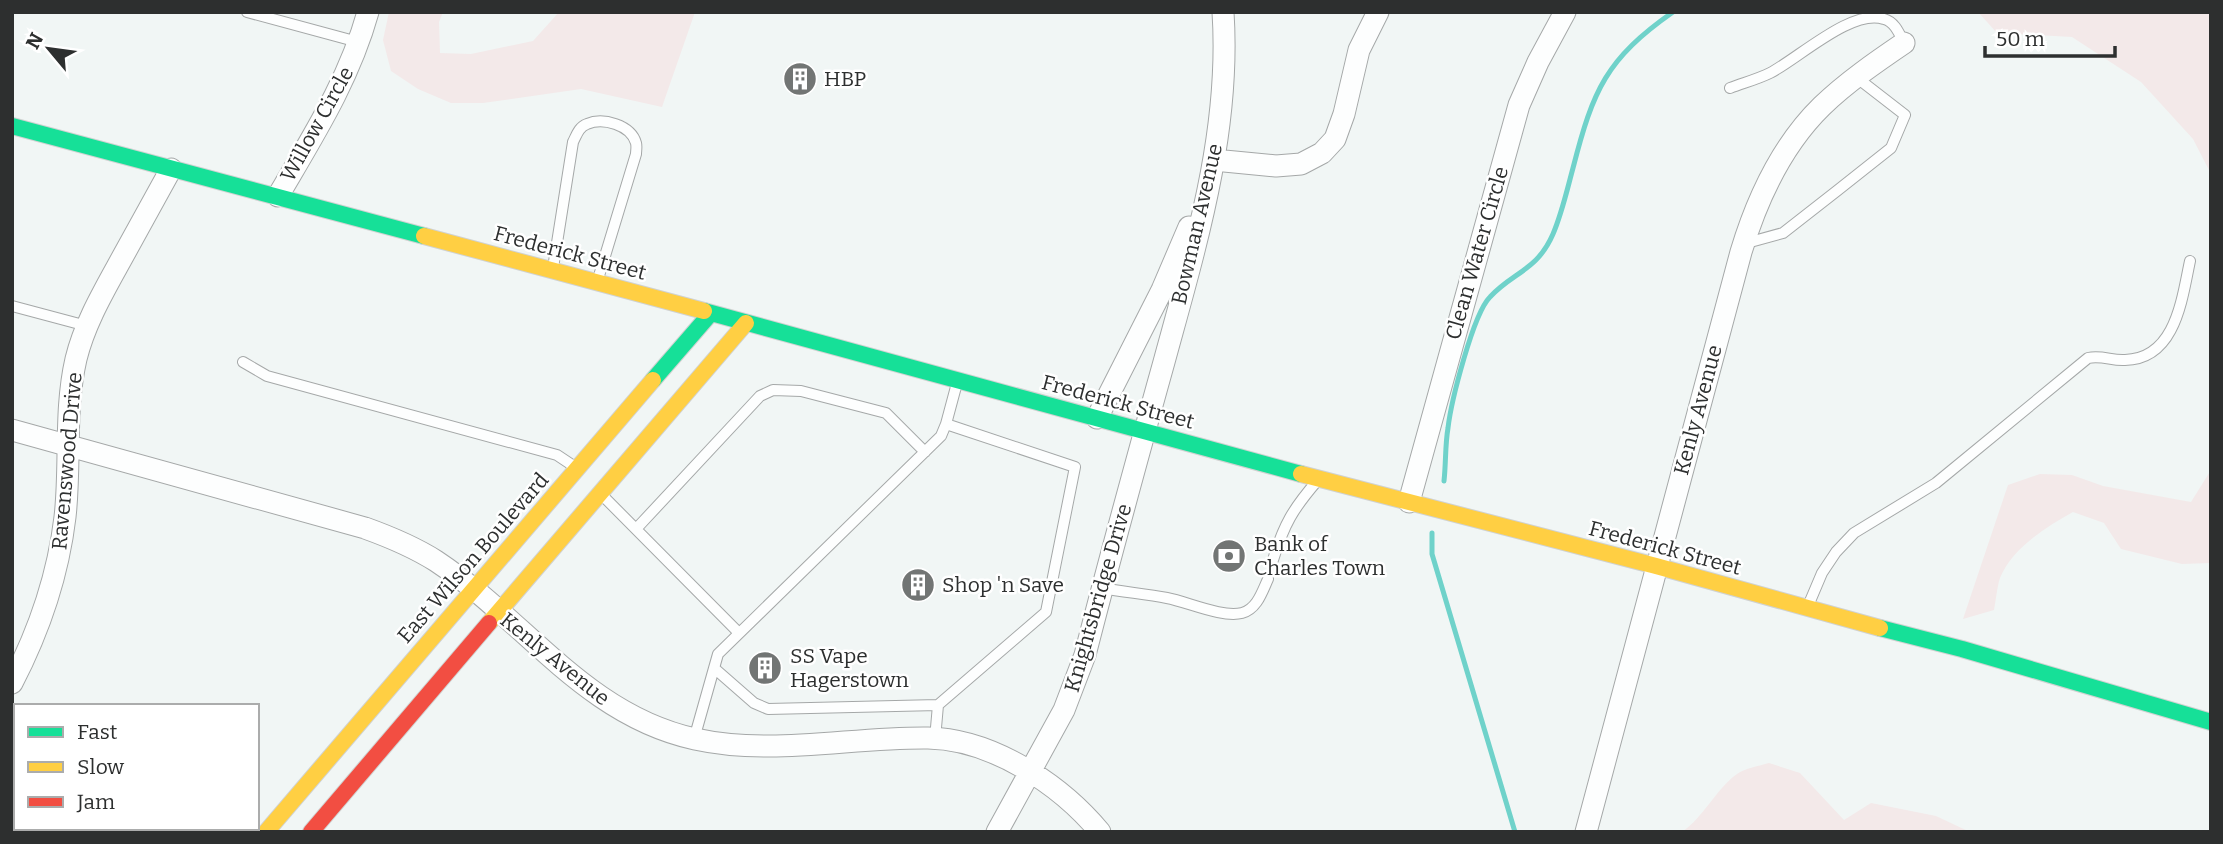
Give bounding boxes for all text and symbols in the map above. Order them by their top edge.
north arrow [14,14,84,84]
scale bar [1985,14,2114,58]
text: 50 m [1996,26,2045,52]
text: N [21,29,48,53]
building icon: HBP [781,60,819,98]
street label: Willow Circle [275,62,359,186]
place label: HBP [824,66,866,92]
street label: Bowman Avenue [1166,141,1228,307]
street label: Clean Water Circle [1440,163,1514,343]
street label: Frederick Street [491,220,649,286]
street label: Kenly Avenue [1668,342,1728,478]
street label: Frederick Street [1039,369,1197,435]
street label: Ravenswood Drive [46,371,88,551]
street label: East Wilson Boulevard [392,467,554,649]
street label: Knightsbridge Drive [1059,501,1137,695]
street label: Frederick Street [1586,515,1744,581]
place label: Bank of Charles Town [1254,531,1385,581]
bank icon: Bank of Charles Town [1210,537,1248,575]
building icon: Shop 'n Save [899,566,937,604]
place label: Shop 'n Save [942,572,1064,598]
street label: Kenly Avenue [495,607,615,711]
place label: SS Vape Hagerstown [790,643,909,693]
building icon: SS Vape Hagerstown [746,649,784,687]
legend [14,704,259,830]
text: Fast [77,719,118,745]
text: Slow [77,754,124,780]
text: Jam [76,789,115,815]

